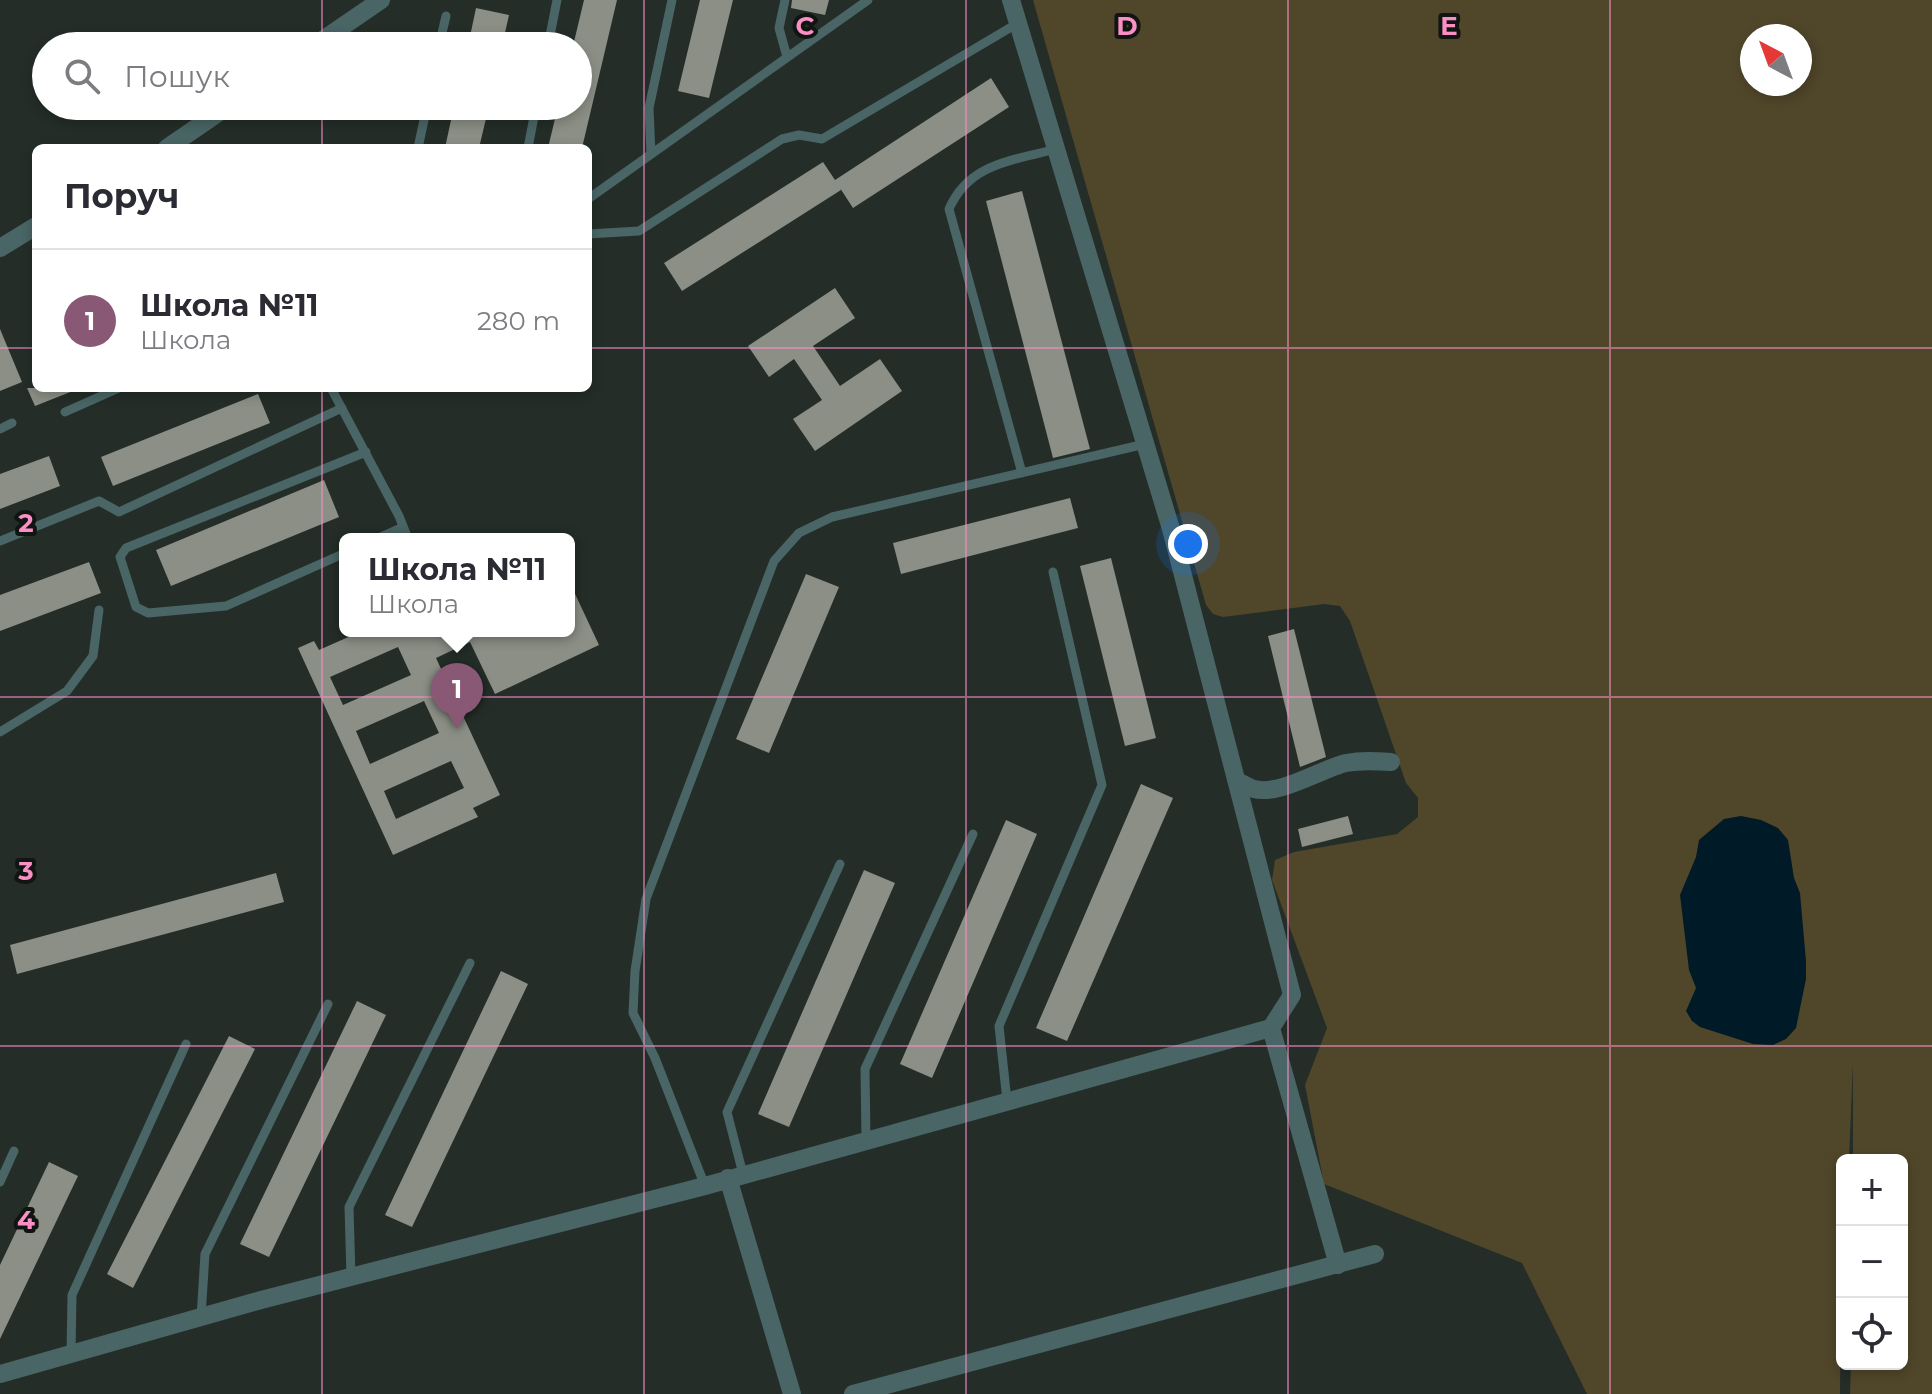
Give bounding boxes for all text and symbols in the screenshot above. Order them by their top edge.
text: C [796,10,815,42]
text: D [1116,10,1138,42]
text: E [1440,10,1458,42]
north arrow [1740,24,1812,96]
search box [32,32,592,120]
icon: search [60,54,104,98]
text: Пошук [124,58,230,95]
text: Поруч [64,175,179,217]
text: Школа №11 [140,287,318,324]
text: 1 [85,305,95,337]
text: 280 m [477,305,560,337]
text: Школа [140,324,231,356]
text: 2 [18,507,34,539]
your location [1168,524,1208,564]
popup [339,533,575,637]
text: Школа №11 [368,551,546,588]
text: Школа [368,588,459,620]
pin: 1 [431,663,483,729]
text: 3 [17,855,34,887]
map controls [1836,1154,1908,1370]
button: + [1836,1154,1908,1226]
text: 4 [17,1204,35,1236]
button: − [1836,1226,1908,1298]
button: locate [1836,1298,1908,1370]

